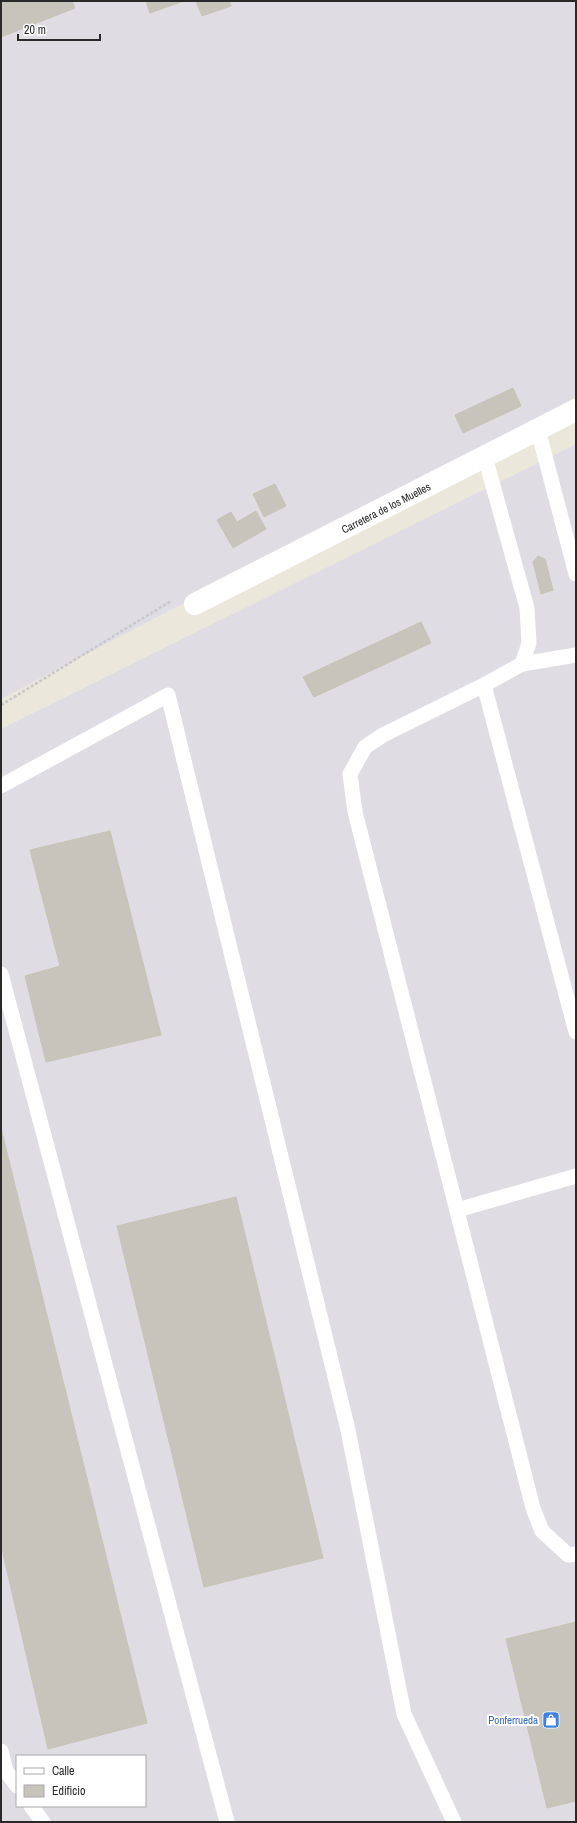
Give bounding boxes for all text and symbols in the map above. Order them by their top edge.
scale bar [18,16,100,42]
text: 20 m [24,22,46,38]
street label: Carretera de los Muelles [339,479,433,537]
shop icon: Ponferrueda [541,1710,561,1730]
place label: Ponferrueda [488,1713,538,1727]
legend [16,1755,146,1807]
text: Calle [52,1763,74,1779]
text: Edificio [52,1783,85,1799]

